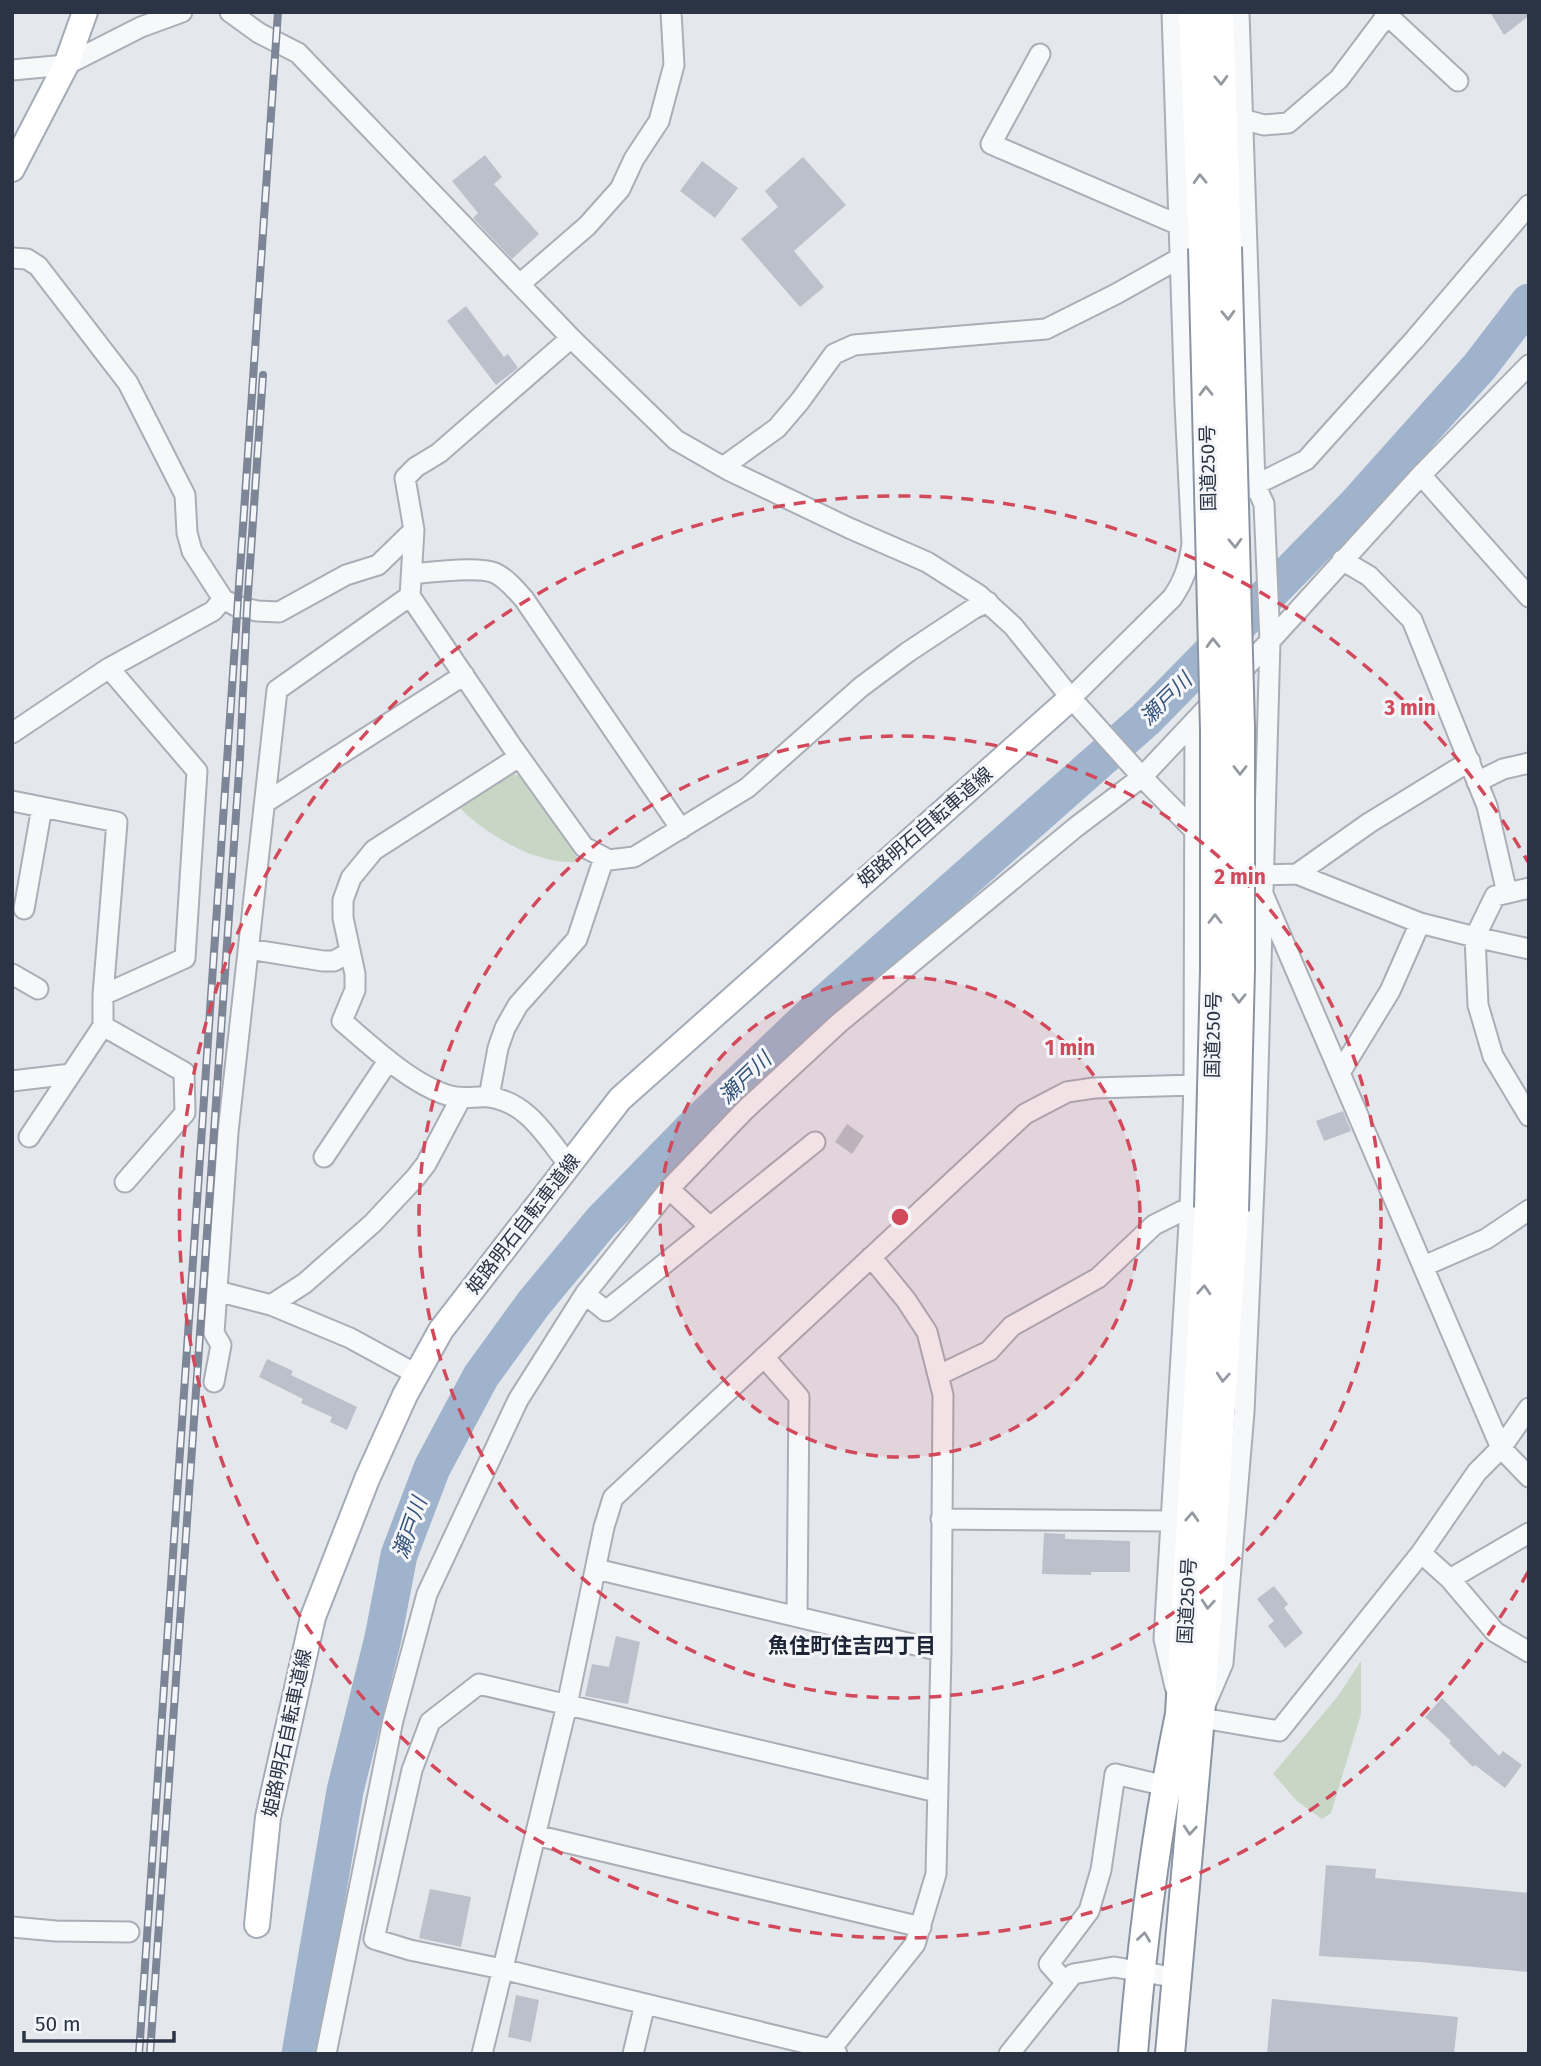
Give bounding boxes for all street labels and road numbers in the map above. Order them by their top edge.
street label: 国道250号 [1196,425,1220,511]
street label: 姫路明石自転車道線 [853,762,997,892]
street label: 国道250号 [1201,992,1225,1078]
street label: 姫路明石自転車道線 [461,1150,585,1298]
street label: 国道250号 [1173,1557,1201,1645]
street label: 姫路明石自転車道線 [258,1647,316,1819]

